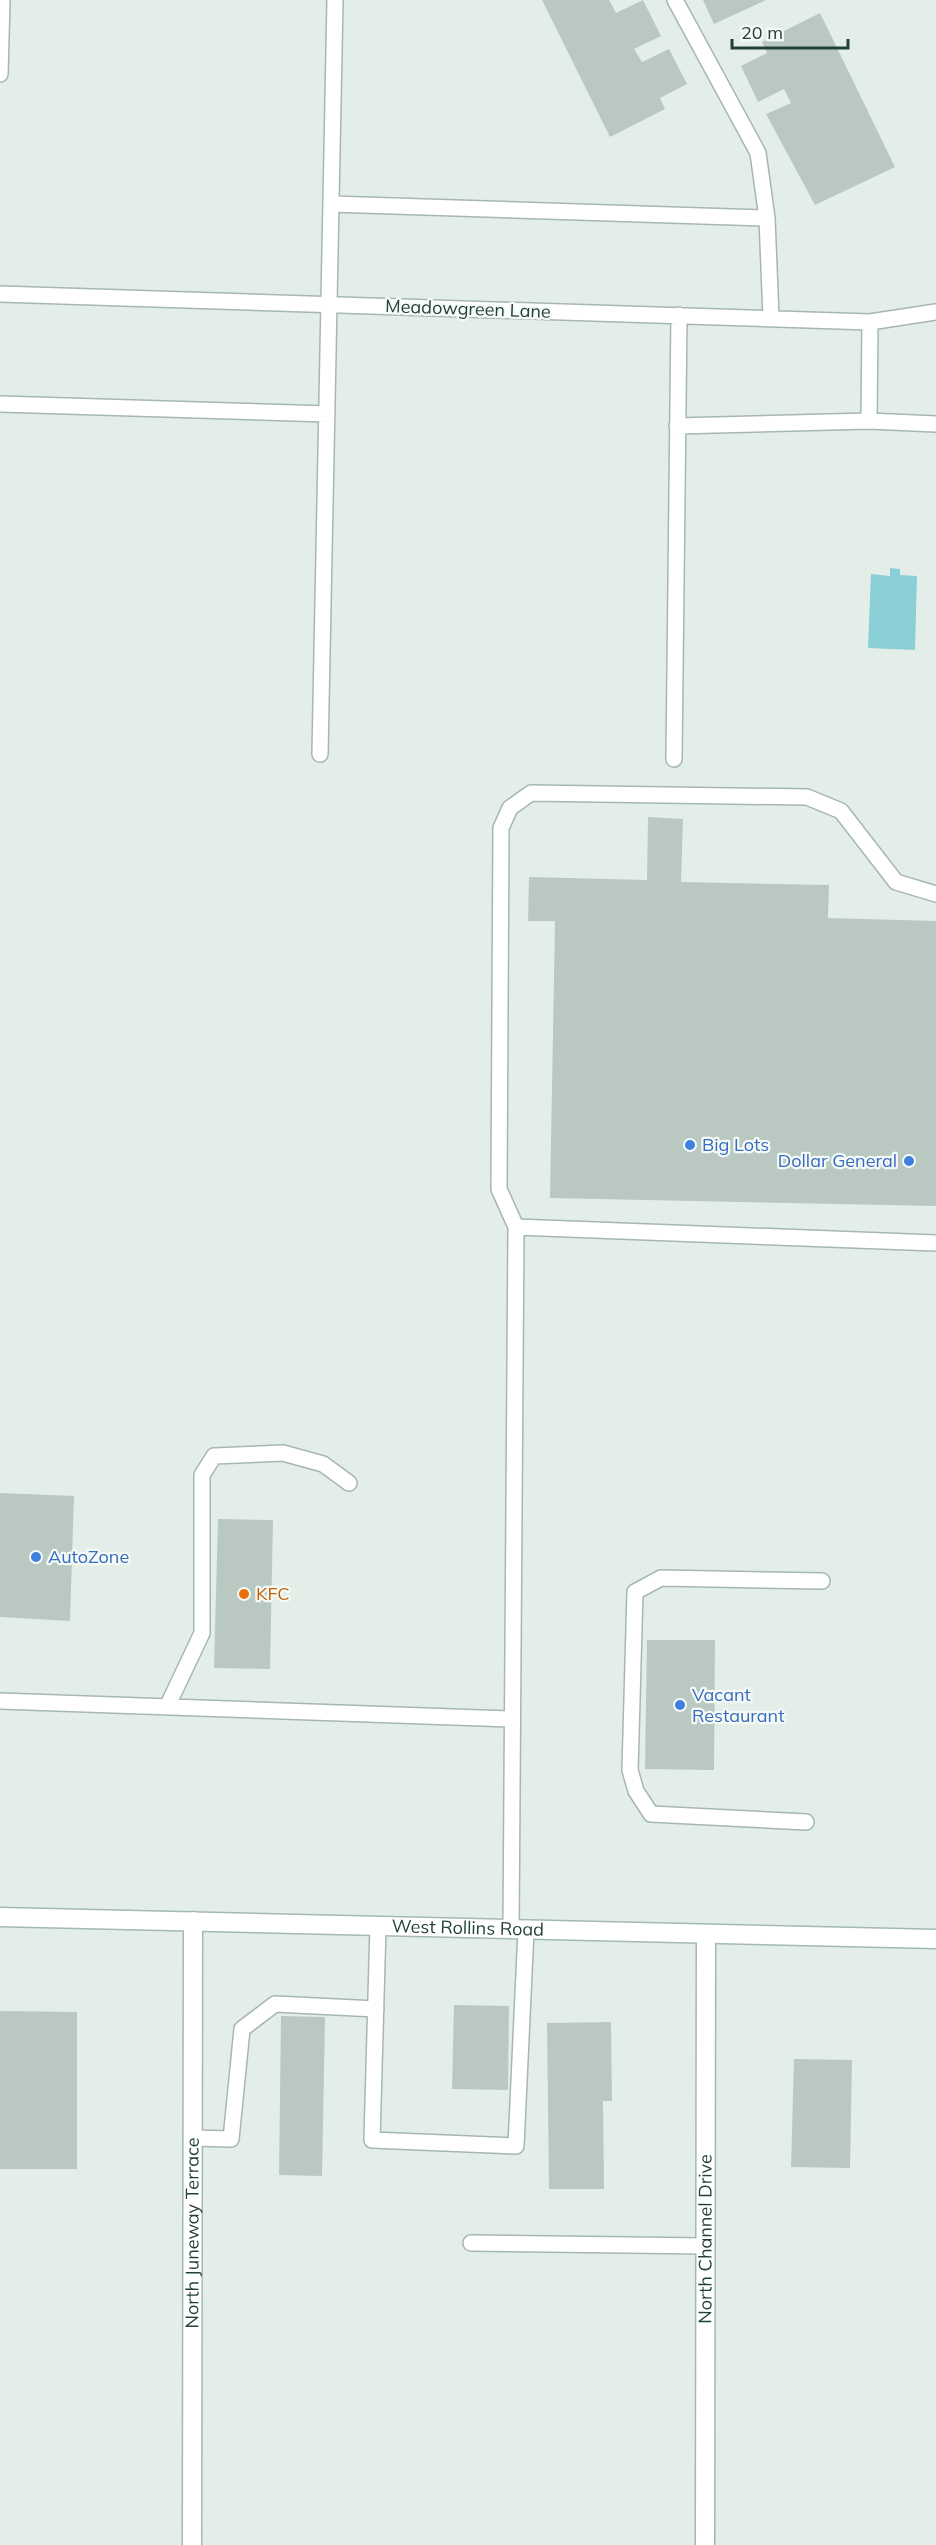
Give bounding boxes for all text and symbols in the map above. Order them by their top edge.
scale bar [732,12,848,50]
text: 20 m [741,21,783,44]
street label: Meadowgreen Lane [385,294,551,323]
place label: Big Lots [702,1133,769,1156]
marker: Big Lots [683,1138,697,1152]
place label: Dollar General [778,1149,897,1172]
marker: Dollar General [902,1154,916,1168]
place label: AutoZone [48,1545,129,1568]
marker: AutoZone [29,1550,43,1564]
place label: KFC [256,1582,290,1605]
marker: KFC [237,1587,251,1601]
place label: Vacant Restaurant [692,1683,784,1727]
marker: Vacant Restaurant [673,1698,687,1712]
street label: West Rollins Road [391,1914,544,1941]
street label: North Juneway Terrace [180,2137,204,2329]
street label: North Channel Drive [693,2154,717,2324]

